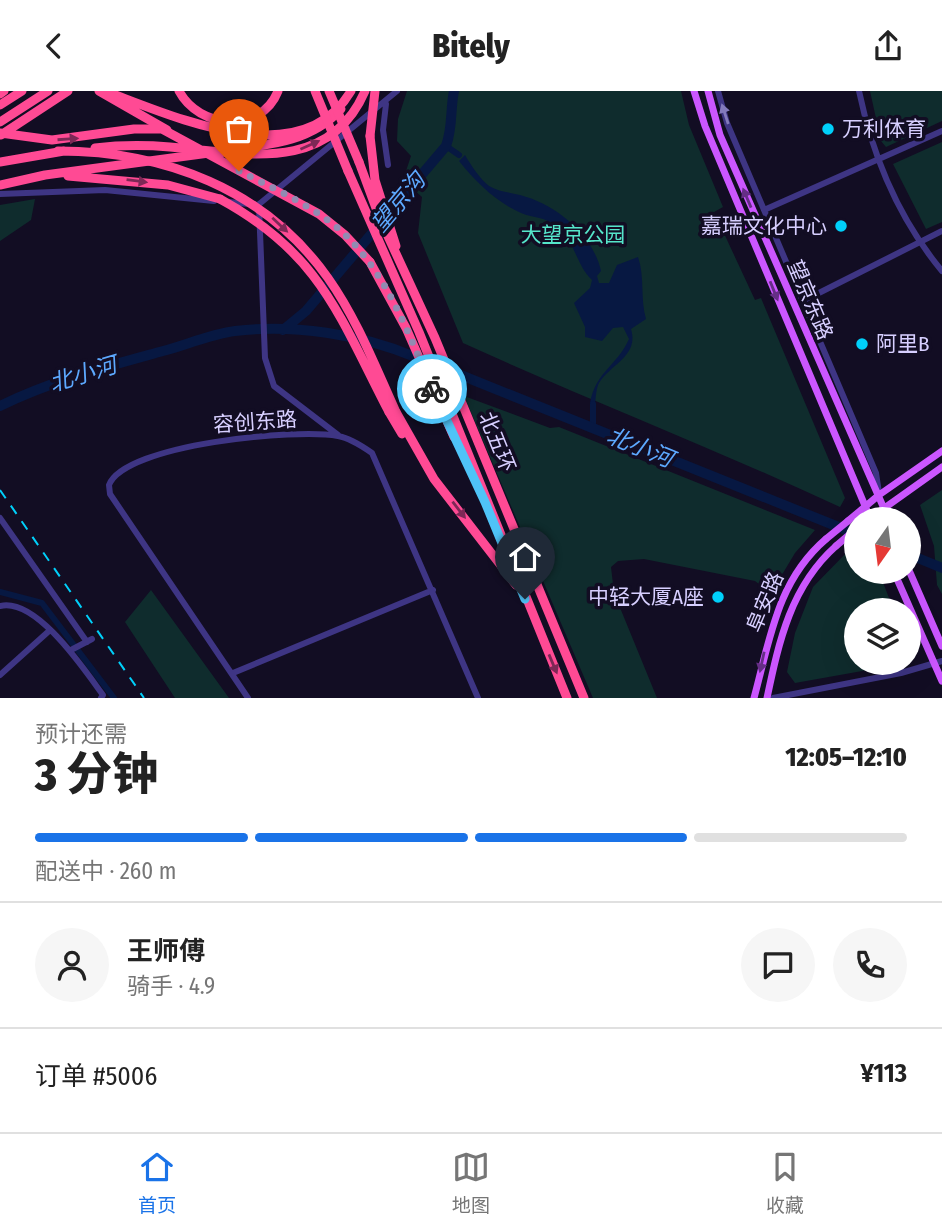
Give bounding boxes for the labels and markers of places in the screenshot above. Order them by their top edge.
pin [209,99,269,171]
place label: 万利体育 [842,116,926,142]
marker: 万利体育 [820,121,836,137]
place label: 嘉瑞文化中心 [701,213,827,239]
marker: 嘉瑞文化中心 [833,218,849,234]
place label: 阿里B [876,331,930,357]
marker: 阿里B [854,336,870,352]
pin [495,527,555,599]
place label: 中轻大厦A座 [588,584,704,610]
marker: 中轻大厦A座 [710,589,726,605]

